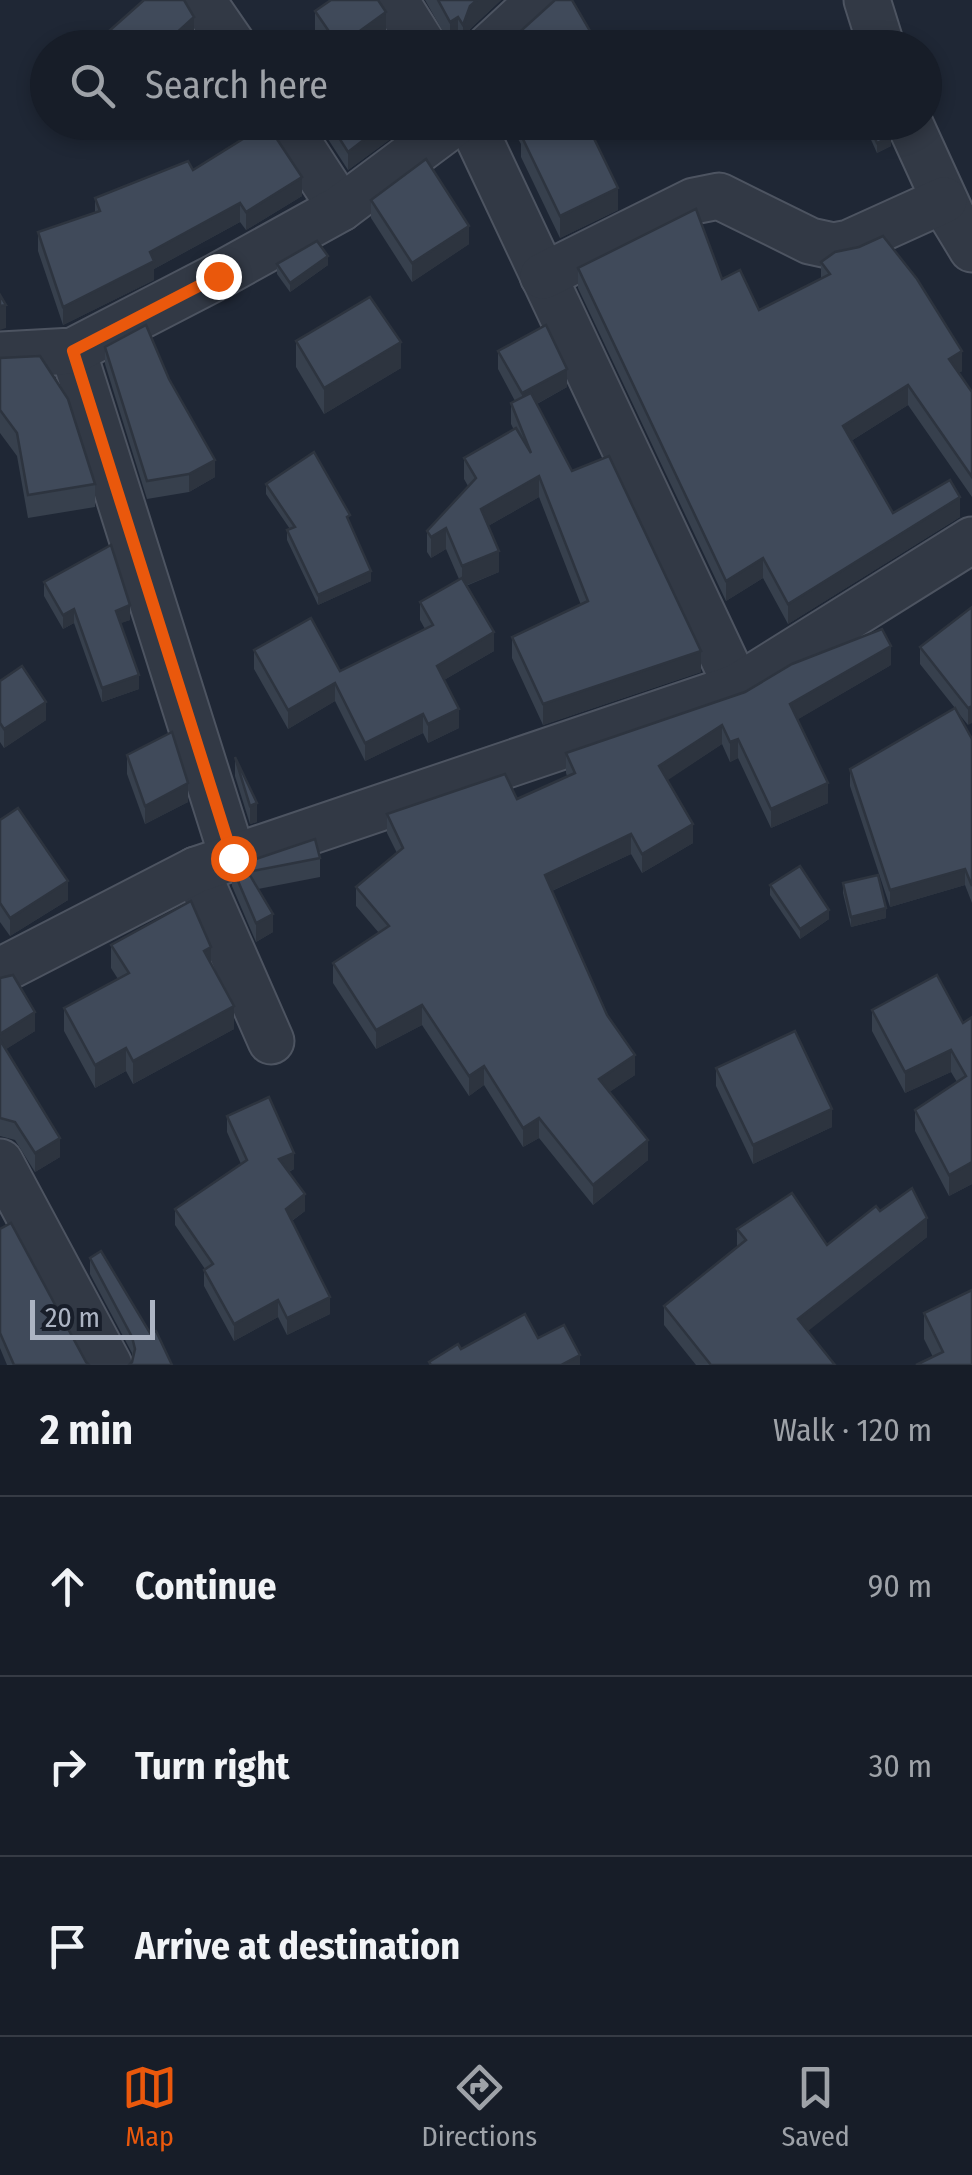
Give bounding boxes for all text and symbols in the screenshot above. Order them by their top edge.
search box [30,30,942,140]
icon: search [65,58,120,113]
text: Search here [145,62,328,108]
route end [196,254,242,300]
route start [211,836,257,882]
scale bar [30,1295,155,1340]
text: 20 m [45,1301,100,1334]
text: 2 min [40,1405,133,1455]
text: Walk · 120 m [773,1411,932,1449]
icon: ahead [40,1559,95,1614]
text: Continue [135,1563,276,1609]
text: 90 m [868,1567,932,1605]
icon: right [40,1739,95,1794]
text: Turn right [135,1743,289,1789]
text: 30 m [869,1747,932,1785]
icon: arrive [40,1919,95,1974]
text: Arrive at destination [135,1923,460,1969]
tab: Map [122,2060,177,2153]
tab: Directions [421,2060,537,2153]
tab: Saved [781,2060,850,2153]

